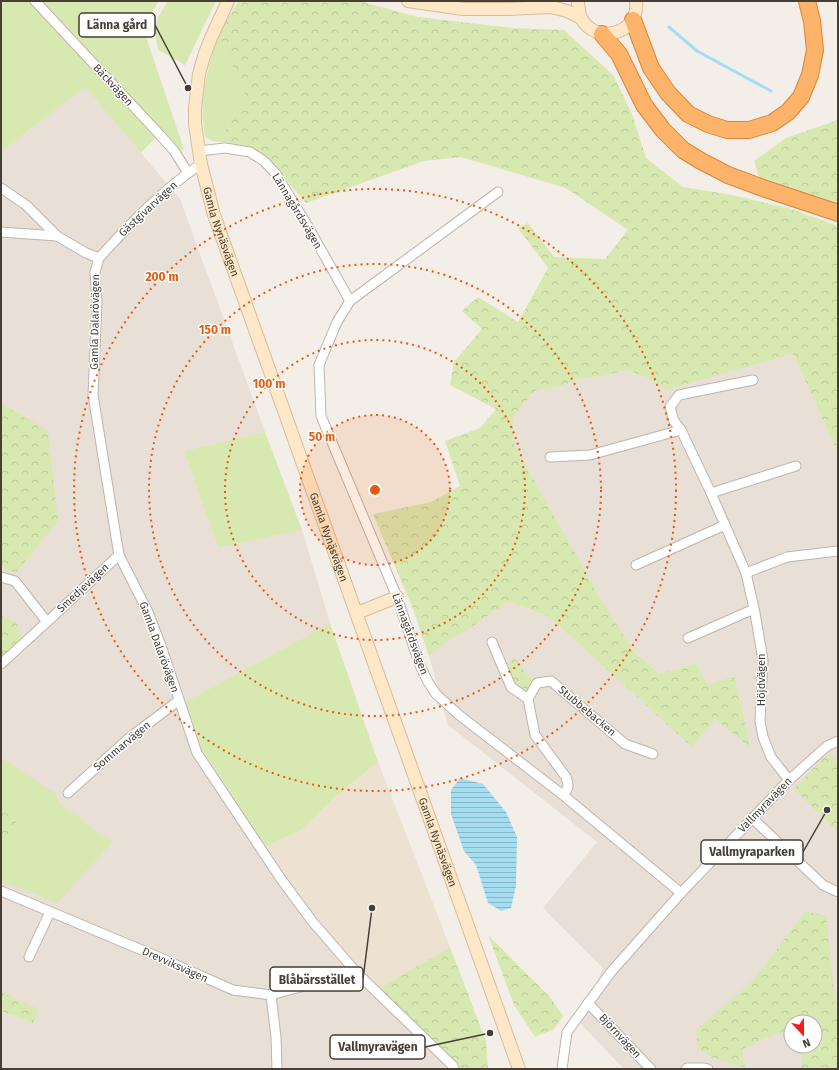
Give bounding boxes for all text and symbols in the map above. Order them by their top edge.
callout: Länna gård [79,13,155,37]
text: Länna gård [87,18,147,32]
street label: Bäckvägen [90,61,136,109]
street label: Lännagårdsvägen [269,171,325,251]
street label: Gästgivarvägen [116,179,180,239]
street label: Gamla Nynäsvägen [201,185,242,278]
text: 200 m [145,270,179,284]
street label: Gamla Dalarövägen [88,274,102,370]
text: 150 m [199,323,231,337]
text: 100 m [253,377,285,391]
text: 50 m [309,430,335,444]
centre of rings [368,483,382,497]
street label: Gamla Nynäsvägen [307,491,351,583]
street label: Smedjevägen [54,561,112,615]
street label: Lännagårdsvägen [389,591,431,677]
street label: Gamla Dalarövägen [137,600,181,694]
street label: Höjdvägen [755,654,768,706]
street label: Stubbebacken [556,683,618,739]
street label: Sommarvägen [91,718,153,774]
street label: Vallmyravägen [735,775,795,835]
street label: Gamla Nynäsvägen [416,796,460,889]
callout: Vallmyraparken [701,840,803,864]
text: Vallmyraparken [708,845,795,859]
street label: Drevviksvägen [140,945,210,985]
callout: Blåbärsstället [270,967,363,991]
text: Blåbärsstället [279,973,356,987]
street label: Björnvägen [596,1011,644,1061]
north arrow [783,1014,823,1054]
callout: Vallmyravägen [330,1035,425,1059]
text: N [801,1035,812,1050]
text: Vallmyravägen [337,1040,418,1054]

